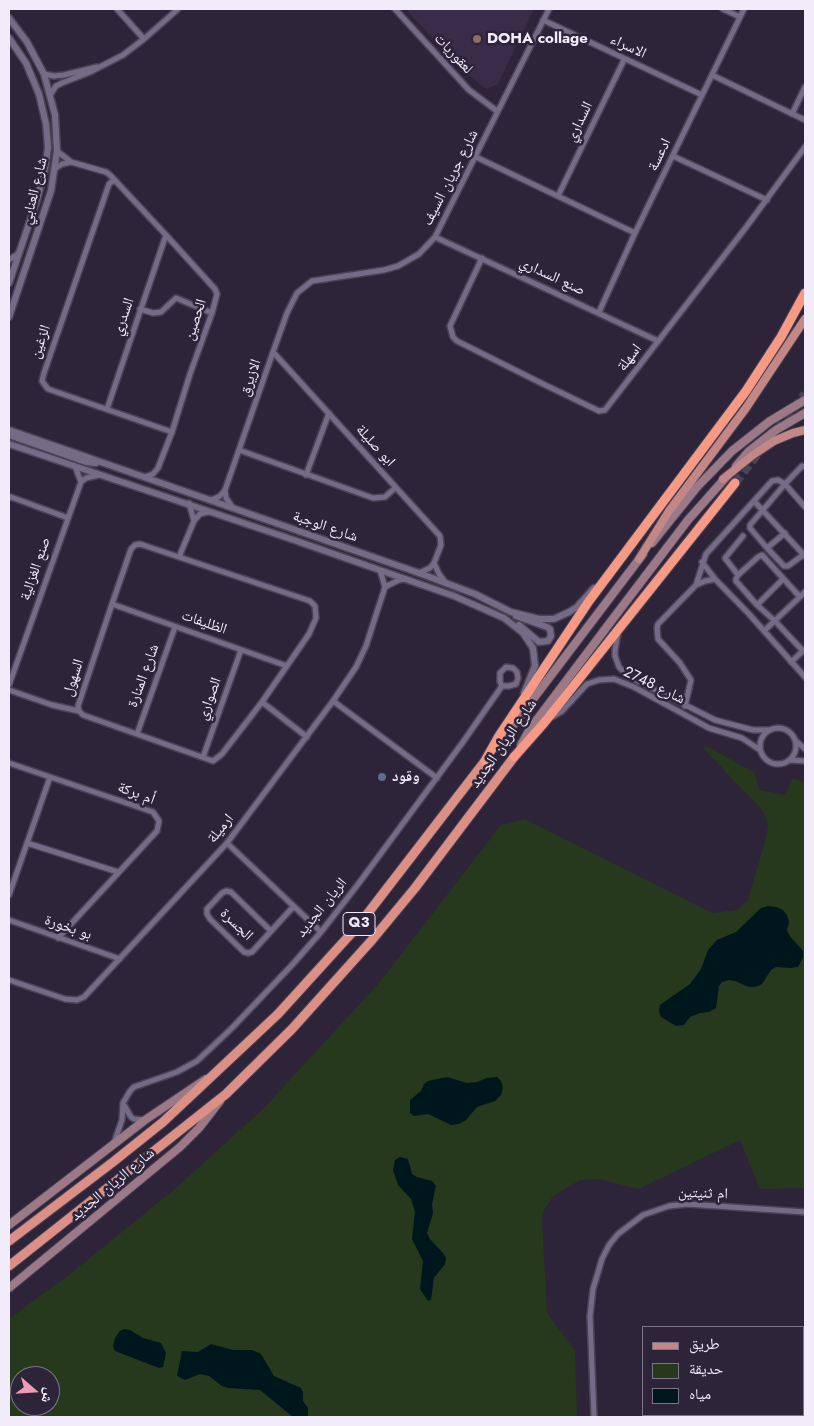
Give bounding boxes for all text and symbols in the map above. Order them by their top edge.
street label: لعقوريات [430,30,476,78]
place label: DOHA collage [487,30,588,48]
street label: الاسراء [607,31,649,63]
marker: DOHA collage [471,33,483,45]
street label: السداري [563,99,597,145]
street label: شارع جريان السيف [419,127,483,229]
street label: ادعسة [644,136,676,174]
street label: شارع العنابي [18,156,52,226]
street label: صنع السداري [516,254,588,300]
street label: السدري [109,296,139,338]
street label: الحصين [181,297,211,343]
street label: الزغين [27,323,55,361]
street label: اسهلة [614,341,646,375]
street label: الازيرق [236,357,266,399]
street label: ابو صليلة [351,421,399,471]
street label: شارع الوجبة [290,508,360,546]
street label: صنع الغزالية [17,535,55,603]
street label: الظليفات [179,607,229,639]
street label: شارع المنارة [124,642,164,710]
street label: السهول [60,657,88,699]
street label: شارع 2748 [620,663,688,709]
street label: الصواري [194,675,226,723]
street label: شارع الريان الجديد [467,696,541,792]
place label: وقود [392,768,420,786]
marker: وقود [376,771,388,783]
street label: أم بركة [115,779,157,809]
street label: ارميلة [204,811,238,847]
street label: الريان الجديد [293,875,351,941]
street label: الجسرة [216,905,256,945]
street label: بو بخورة [42,912,94,944]
road number: Q3 [343,912,375,936]
street label: شارع الريان الجديد [67,1145,159,1225]
street label: ام ثنيتين [678,1184,728,1204]
legend [642,1326,804,1416]
text: طريق [689,1333,720,1355]
text: حديقة [689,1358,723,1380]
north arrow [10,1366,60,1416]
text: مياه [689,1383,711,1405]
text: ش [36,1385,60,1406]

